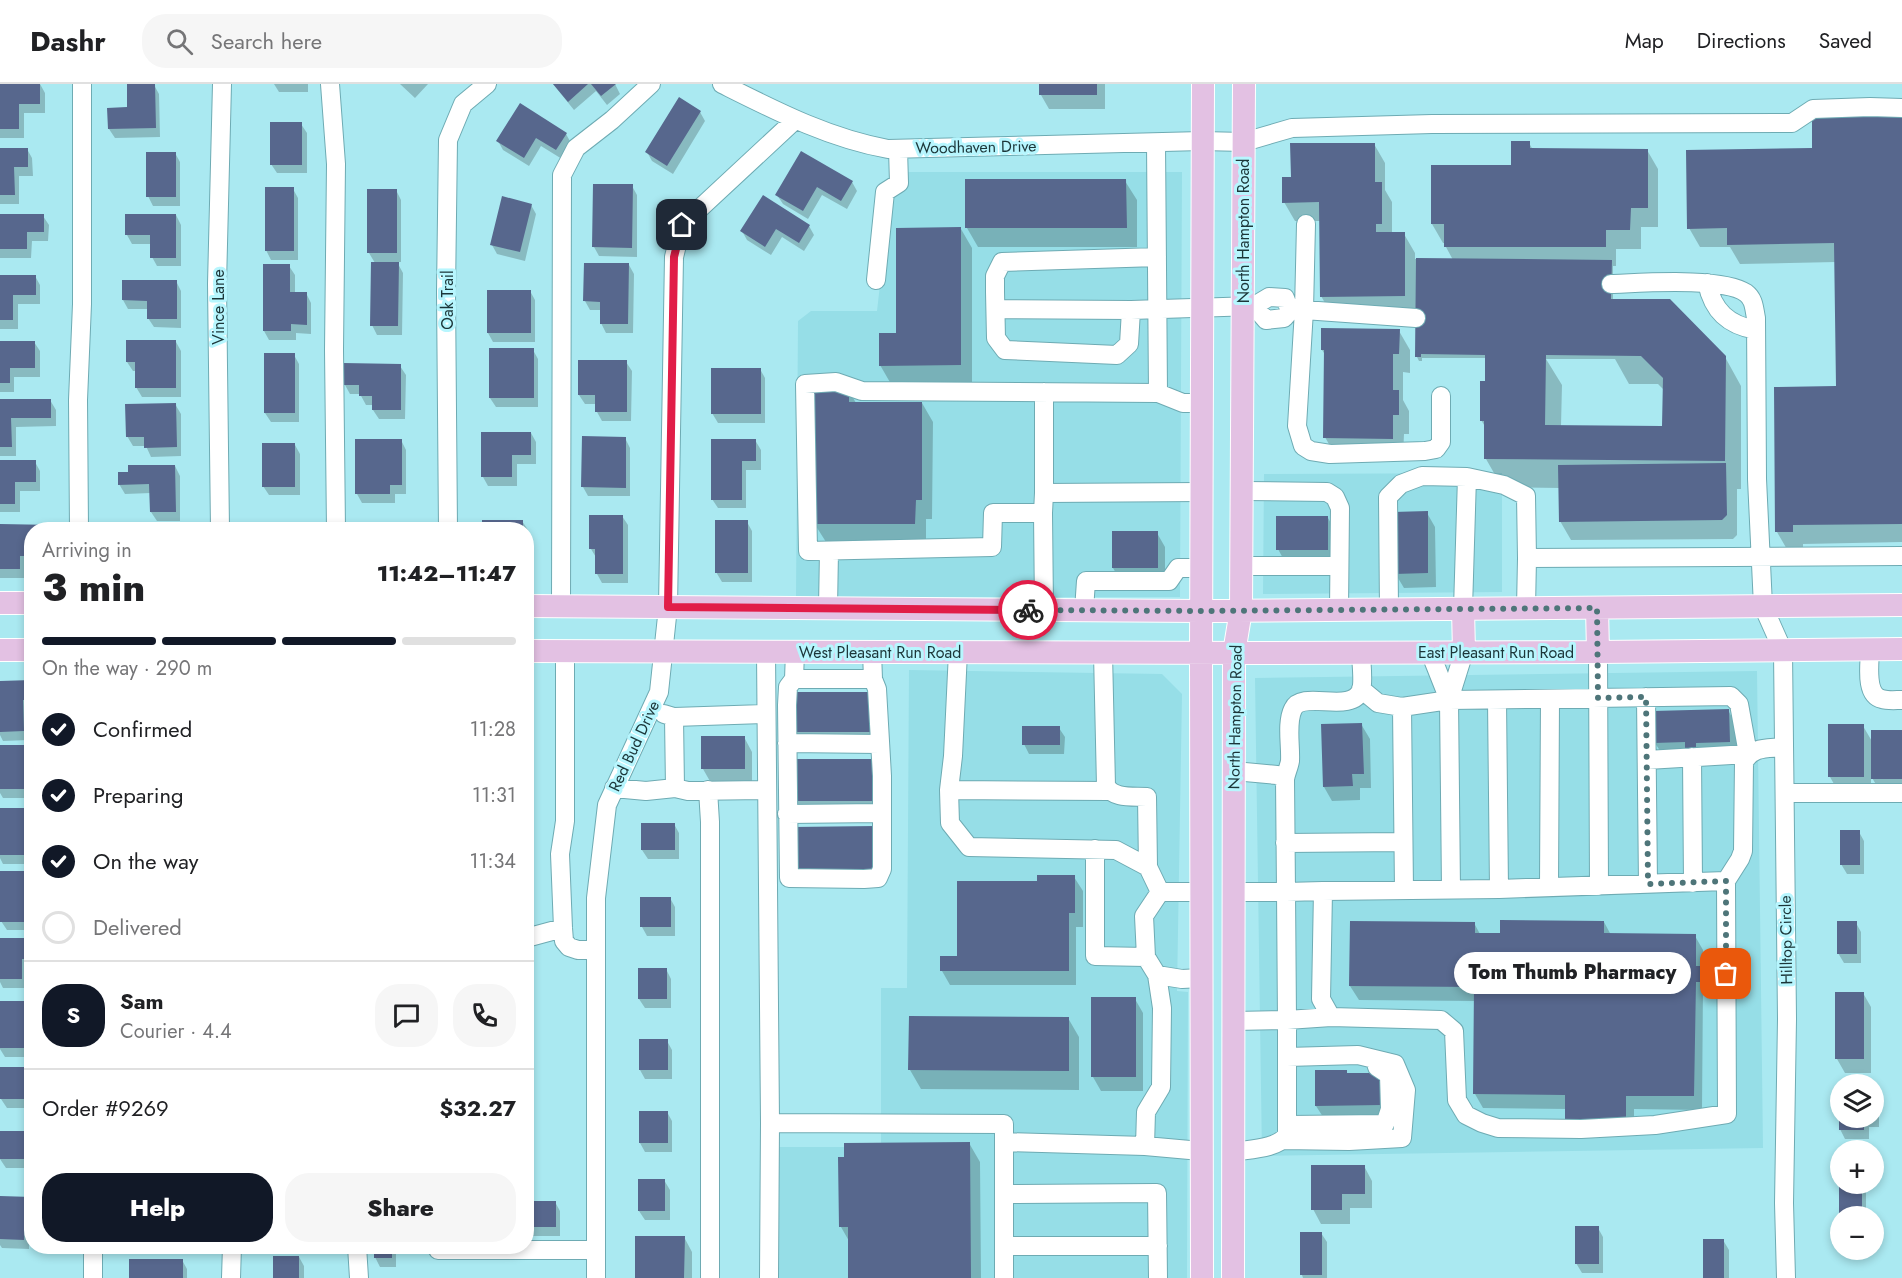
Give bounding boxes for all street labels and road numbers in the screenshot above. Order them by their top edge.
street label: Woodhaven Drive [915,134,1037,160]
street label: North Hampton Road [1232,159,1255,303]
street label: Vince Lane [207,269,230,345]
street label: Oak Trail [436,270,459,330]
street label: West Pleasant Run Road [799,641,961,664]
street label: East Pleasant Run Road [1418,641,1574,664]
street label: North Hampton Road [1222,644,1248,790]
street label: Red Bud Drive [603,697,665,795]
street label: Hilltop Circle [1774,895,1798,985]

